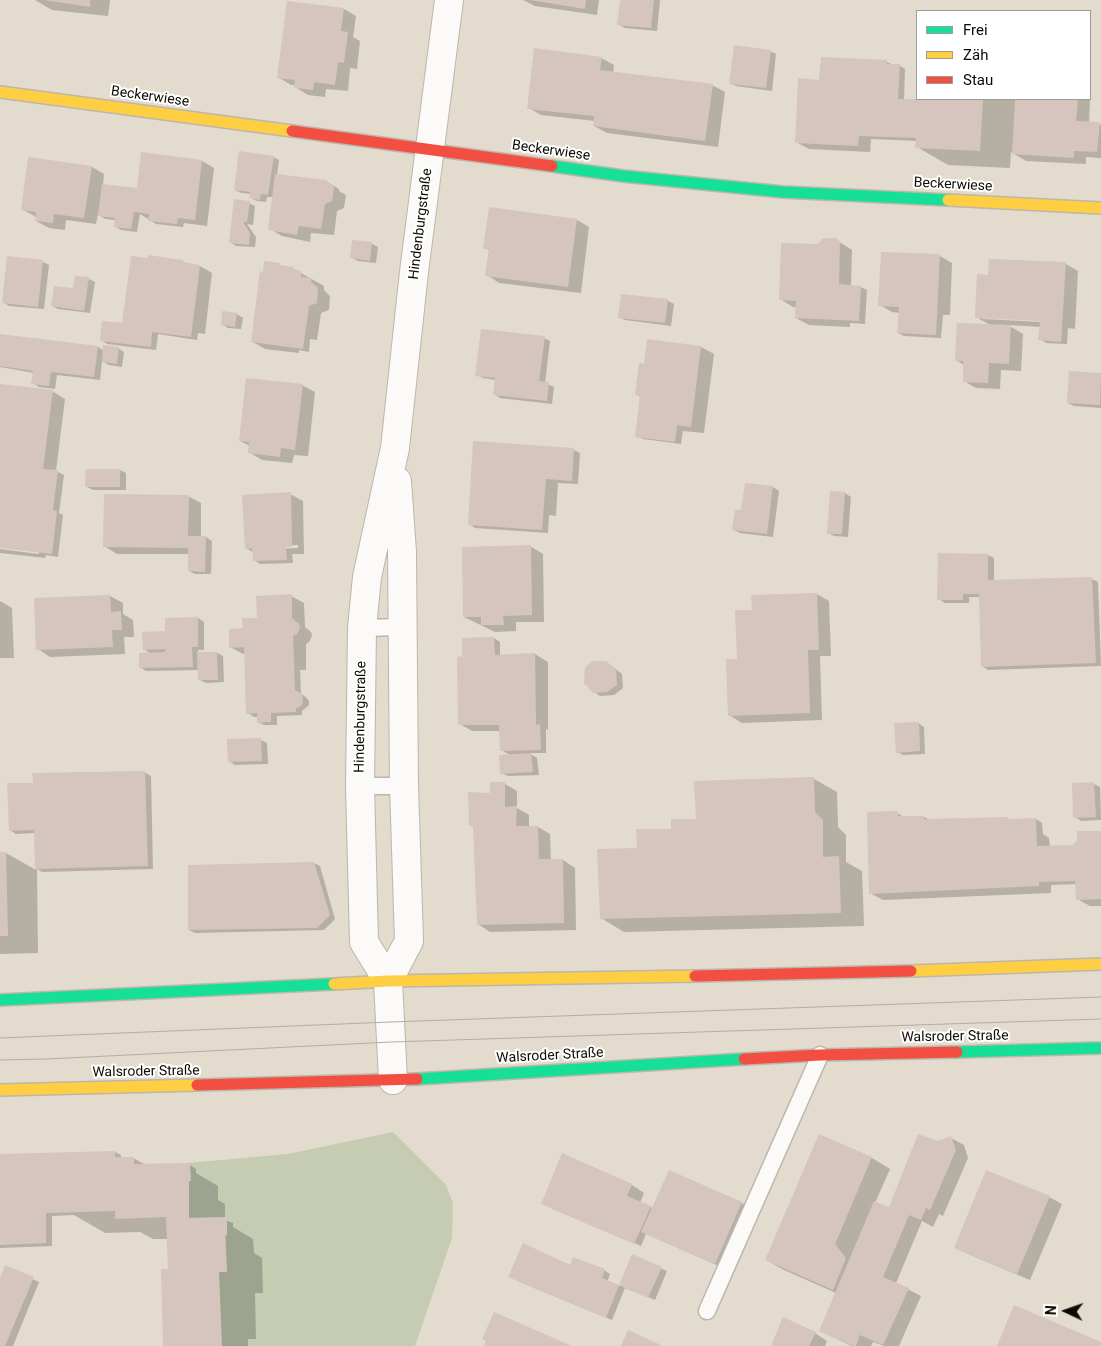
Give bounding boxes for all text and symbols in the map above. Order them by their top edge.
legend [916,10,1091,100]
text: Frei [963,21,988,39]
text: Zäh [963,46,988,64]
text: Stau [963,71,993,89]
street label: Beckerwiese [110,83,190,111]
street label: Beckerwiese [511,137,591,165]
street label: Hindenburgstraße [406,167,436,281]
street label: Beckerwiese [913,175,993,195]
street label: Hindenburgstraße [352,661,370,773]
street label: Walsroder Straße [901,1028,1009,1046]
street label: Walsroder Straße [496,1045,604,1067]
street label: Walsroder Straße [92,1063,200,1081]
north arrow [1041,1286,1091,1336]
text: N [1043,1305,1059,1316]

